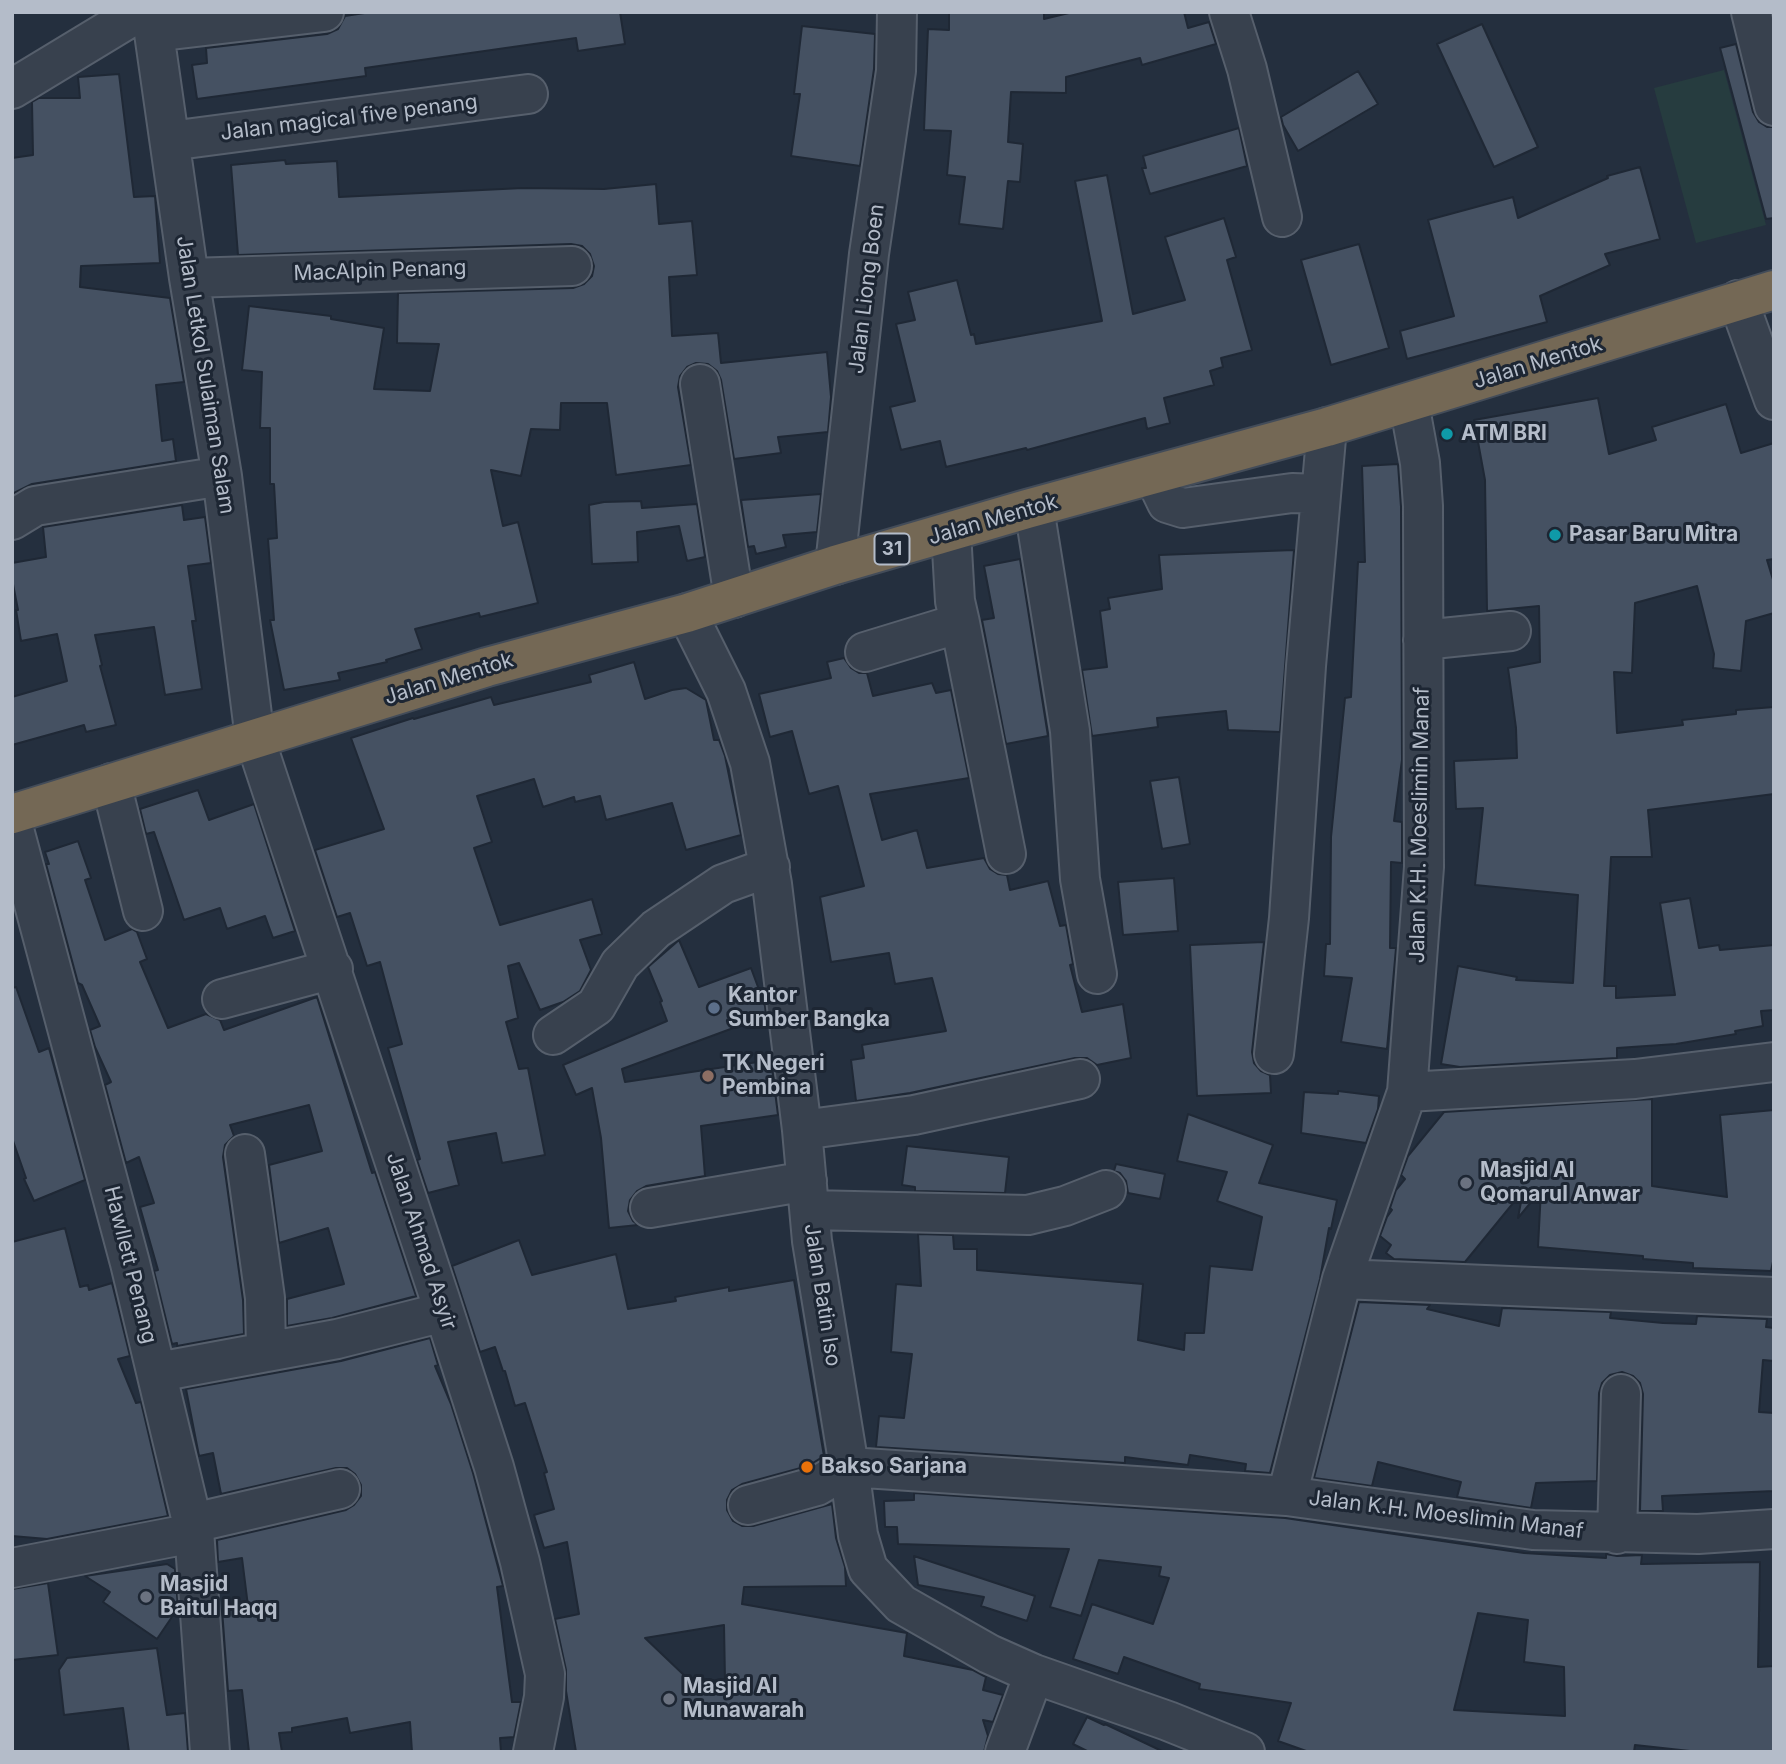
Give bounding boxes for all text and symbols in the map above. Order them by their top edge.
street label: Jalan magical five penang [219,90,479,146]
street label: Jalan Liong Boen [844,203,890,375]
street label: Jalan Letkol Sulaiman Salam [171,234,239,516]
street label: MacAlpin Penang [293,255,467,287]
street label: Jalan Mentok [1471,331,1605,395]
place label: ATM BRI [1461,421,1547,447]
marker: ATM BRI [1439,426,1455,442]
street label: Jalan Mentok [925,490,1061,550]
place label: Pasar Baru Mitra [1569,522,1738,548]
marker: Pasar Baru Mitra [1547,527,1563,543]
road number: 31 [874,534,910,564]
street label: Jalan Mentok [382,647,516,711]
street label: Jalan K.H. Moeslimin Manaf [1405,687,1435,963]
place label: Kantor Sumber Bangka [728,983,890,1033]
marker: Kantor Sumber Bangka [706,1000,722,1016]
place label: TK Negeri Pembina [722,1051,825,1101]
marker: TK Negeri Pembina [700,1068,716,1084]
street label: Jalan Ahmad Asyir [380,1149,462,1333]
place label: Masjid Al Qomarul Anwar [1480,1158,1640,1208]
marker: Masjid Al Qomarul Anwar [1458,1175,1474,1191]
street label: Hawllett Penang [98,1184,162,1346]
street label: Jalan Batin Iso [798,1222,846,1368]
place label: Bakso Sarjana [821,1454,967,1480]
marker: Bakso Sarjana [799,1459,815,1475]
street label: Jalan K.H. Moeslimin Manaf [1307,1486,1585,1544]
place label: Masjid Baitul Haqq [160,1572,278,1622]
marker: Masjid Baitul Haqq [138,1589,154,1605]
place label: Masjid Al Munawarah [683,1674,804,1724]
marker: Masjid Al Munawarah [661,1691,677,1707]

